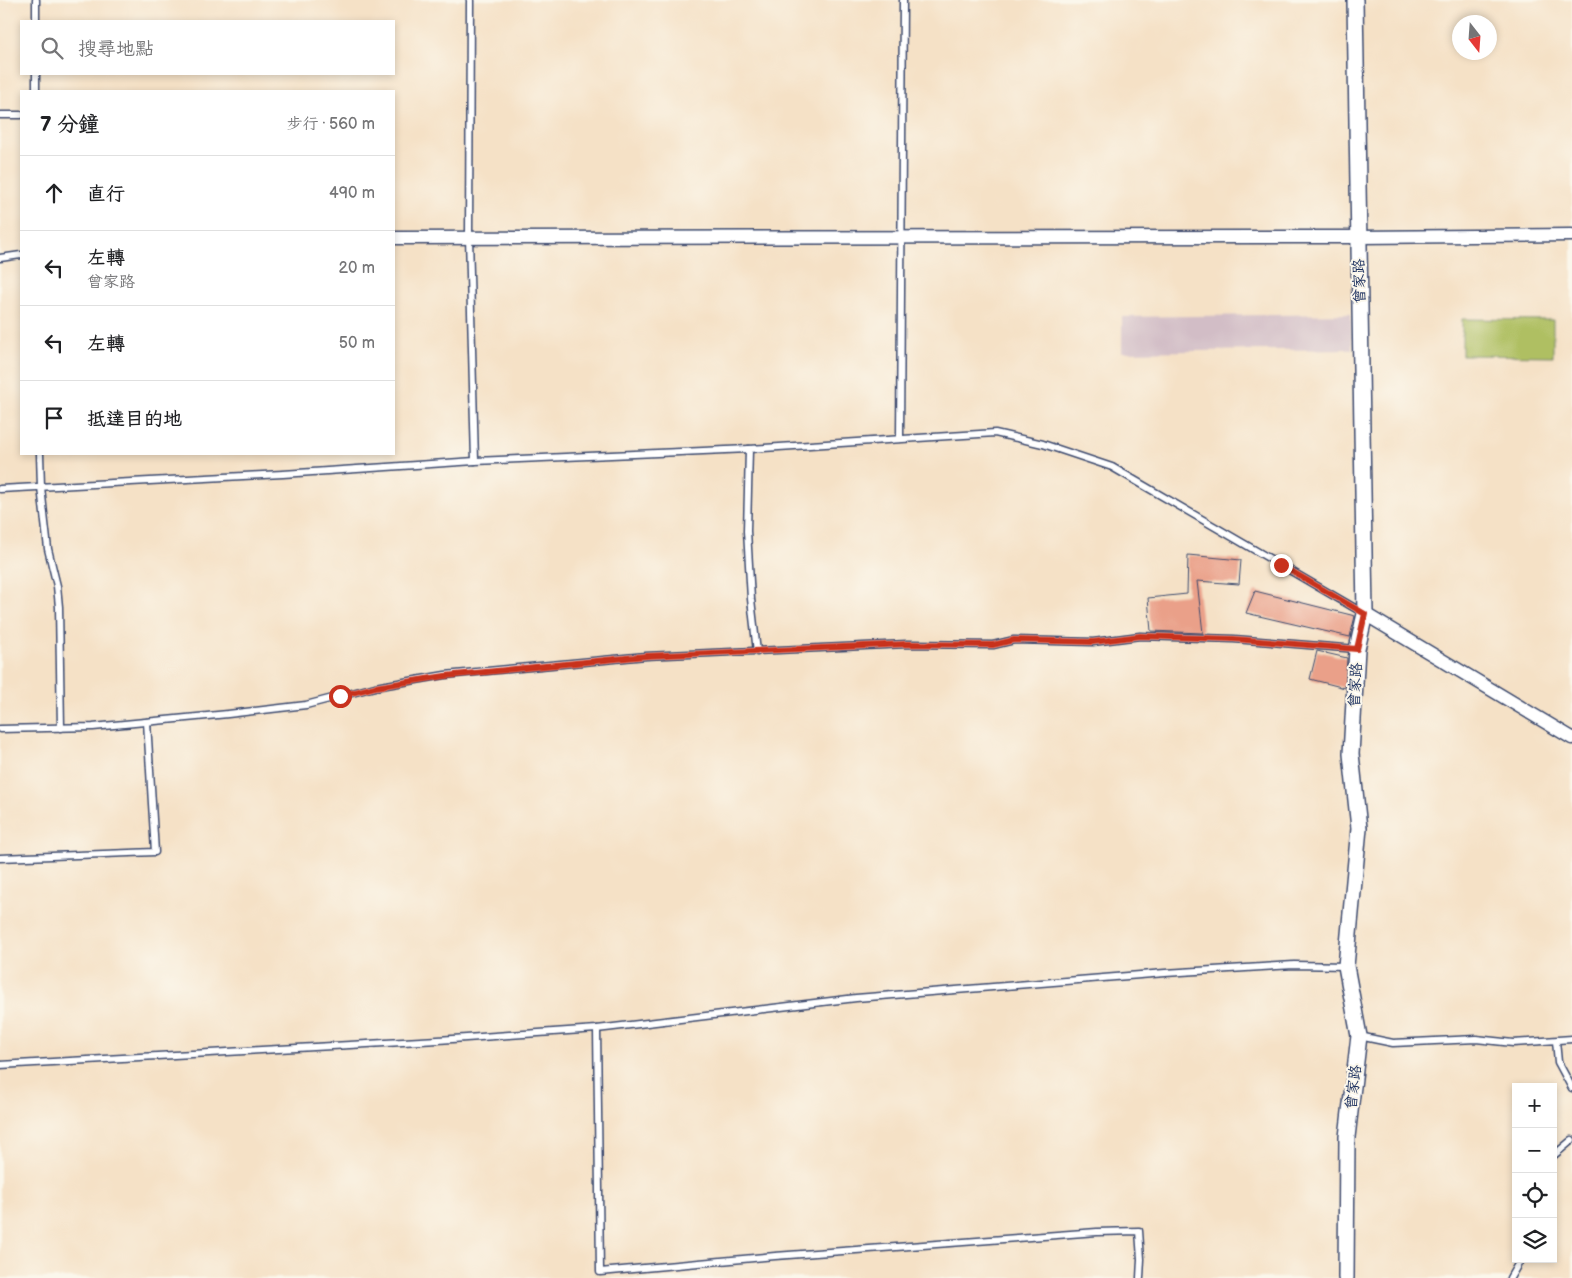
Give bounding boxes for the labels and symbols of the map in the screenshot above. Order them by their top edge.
north arrow [1452,15,1497,60]
street label: 曾家路 [1350,258,1369,304]
route end [1270,554,1293,577]
street label: 曾家路 [1345,662,1366,708]
route start [329,685,352,708]
street label: 曾家路 [1341,1064,1366,1111]

